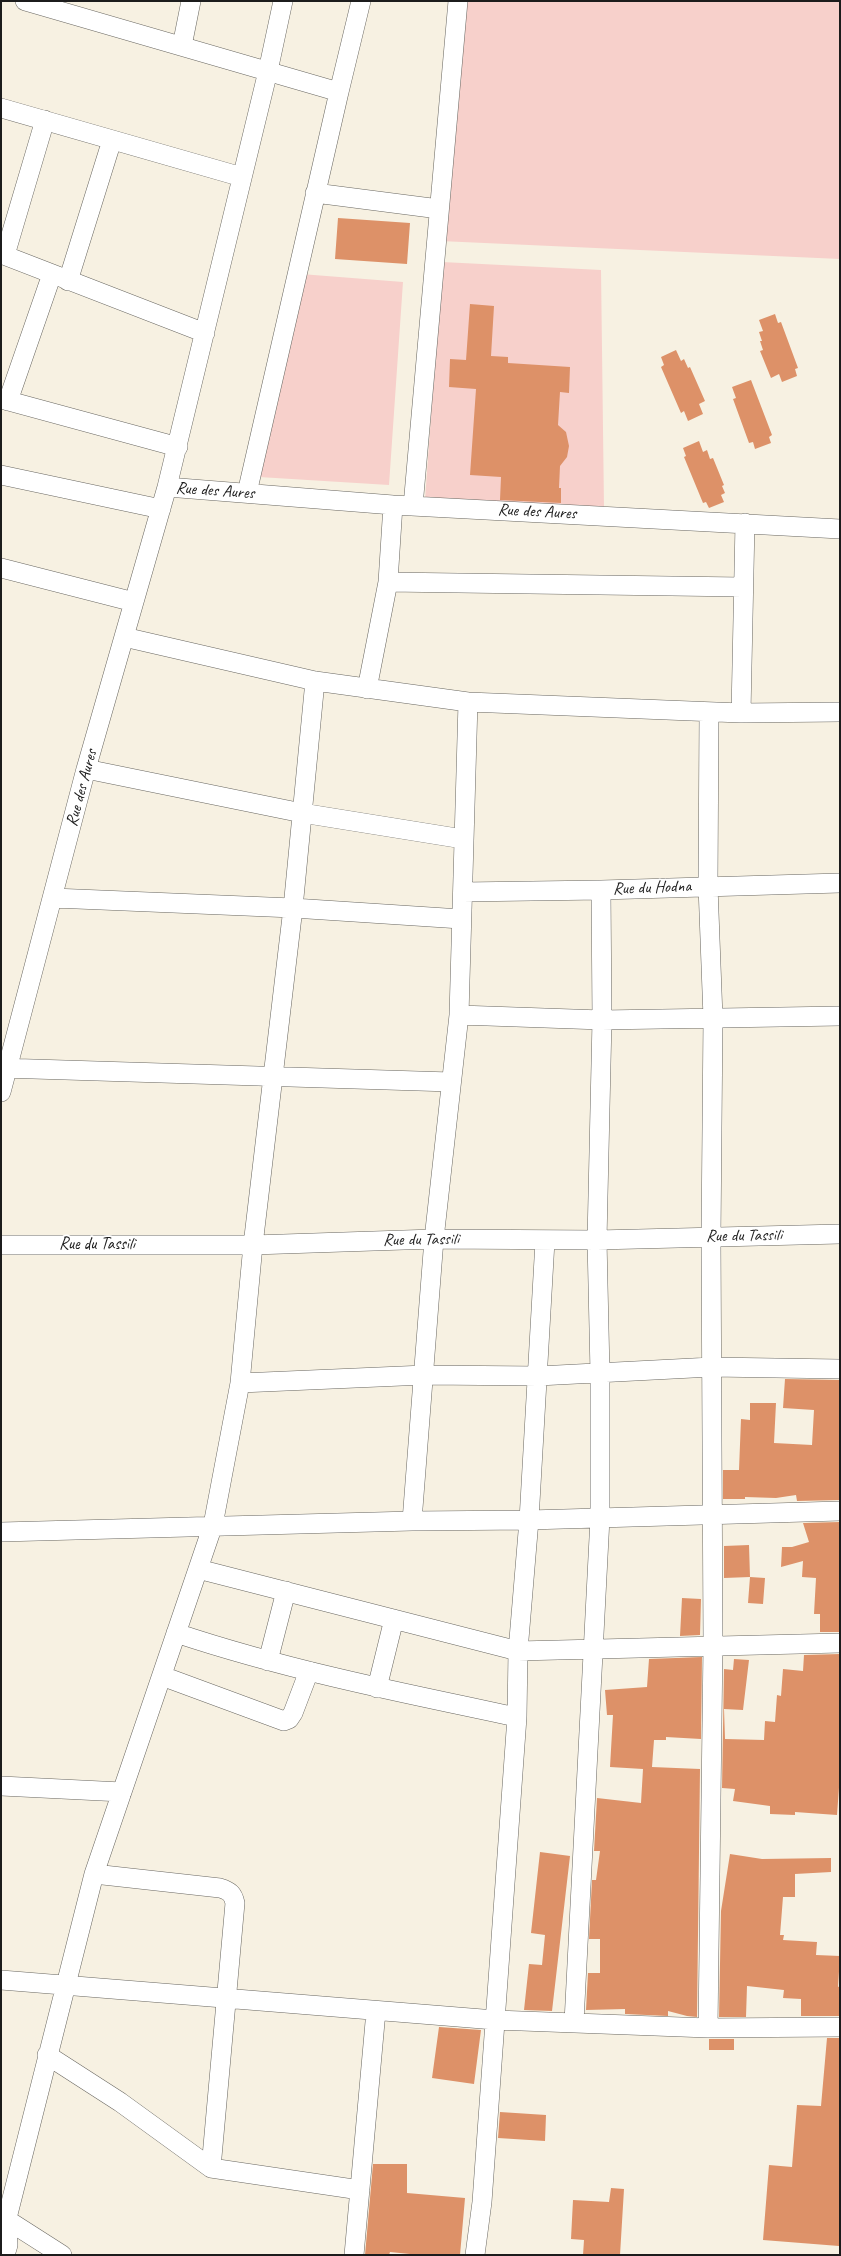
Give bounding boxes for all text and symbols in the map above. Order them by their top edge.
street label: Rue des Aures [175,478,255,504]
street label: Rue des Aures [497,500,577,524]
street label: Rue des Aures [62,747,102,829]
street label: Rue du Hodna [613,876,691,900]
street label: Rue du Tassili [706,1225,782,1247]
street label: Rue du Tassili [383,1229,459,1251]
street label: Rue du Tassili [59,1235,135,1255]

